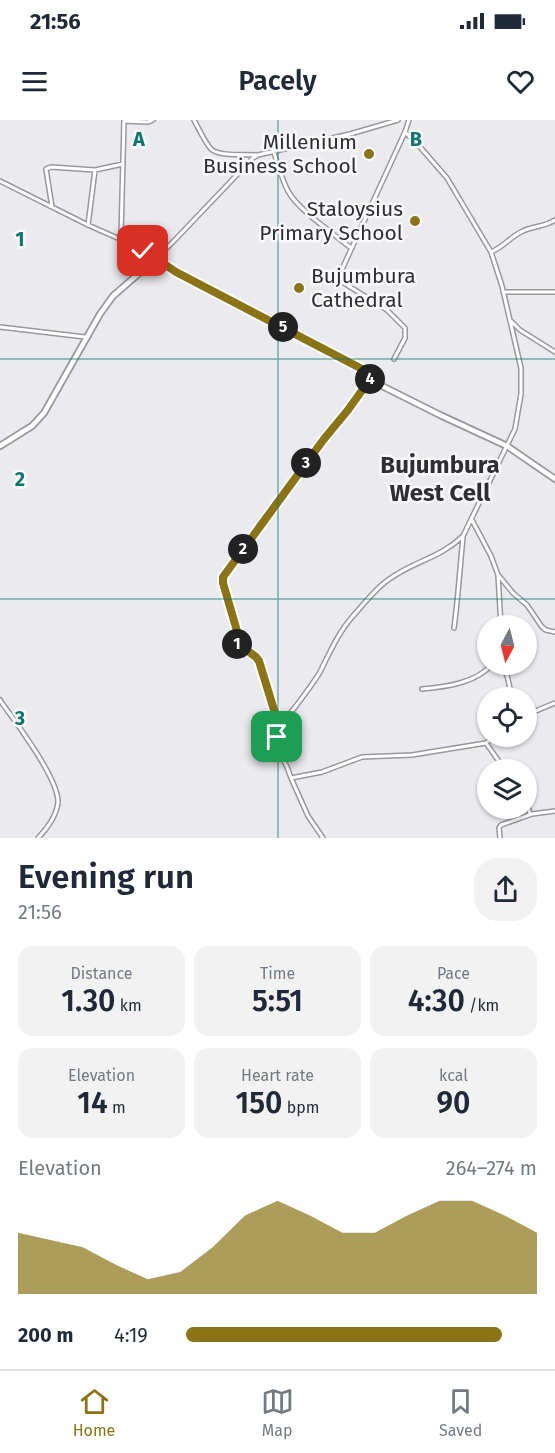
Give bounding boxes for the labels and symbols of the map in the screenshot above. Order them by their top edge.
text: A [132,127,146,151]
text: B [410,127,422,151]
place label: Millenium Business School [203,129,357,179]
marker: Millenium Business School [362,147,376,161]
place label: Staloysius Primary School [259,196,403,246]
marker: Staloysius Primary School [408,214,422,228]
pin [117,225,168,276]
text: 1 [15,227,25,251]
place label: Bujumbura Cathedral [311,263,416,313]
marker: Bujumbura Cathedral [292,281,306,295]
pin: 5 [268,312,298,342]
pin: 4 [355,364,385,394]
pin: 3 [291,448,321,478]
district label: Bujumbura West Cell [380,451,500,507]
text: 2 [15,467,25,491]
pin: 2 [228,534,258,564]
north arrow [477,615,537,675]
pin: 1 [222,629,252,659]
text: 3 [14,706,25,730]
pin [251,711,302,762]

